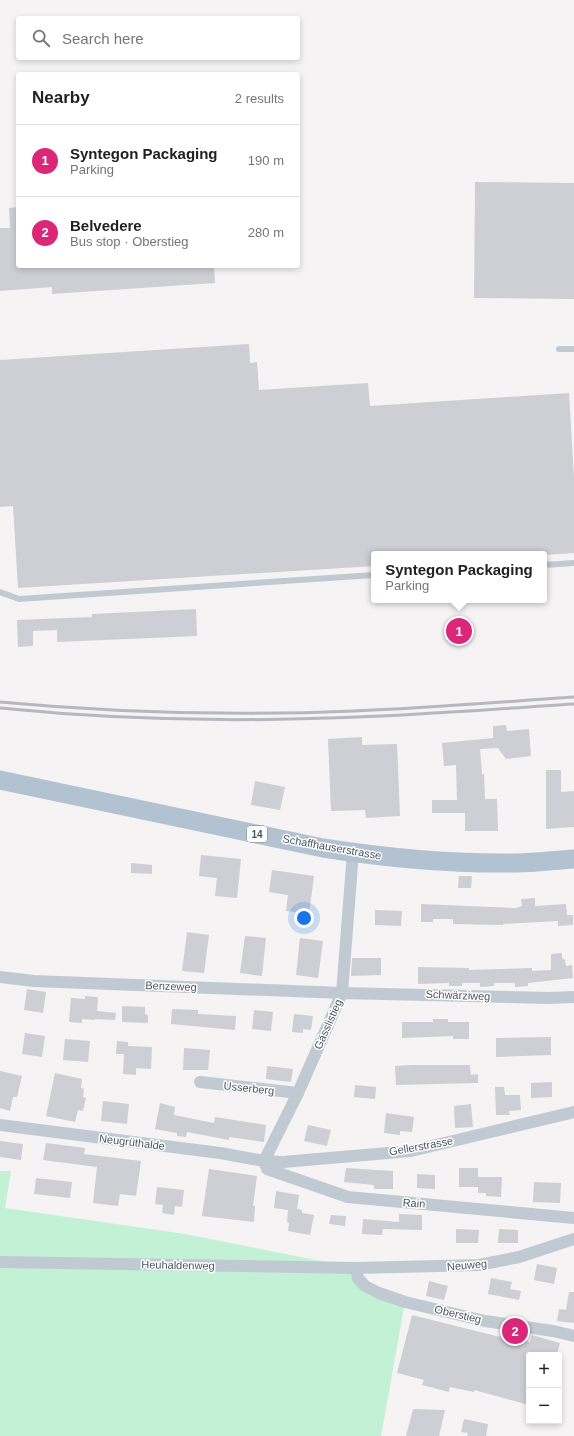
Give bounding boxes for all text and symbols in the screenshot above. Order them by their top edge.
search box [16,16,300,60]
icon: search [30,27,52,49]
text: Search here [62,30,144,47]
text: Nearby [32,88,90,107]
text: 2 results [235,91,284,106]
text: Syntegon Packaging [70,145,218,162]
text: 1 [41,153,49,168]
text: 190 m [248,153,284,168]
text: Parking [70,162,114,177]
text: Belvedere [70,217,142,234]
text: 2 [41,225,49,240]
text: 280 m [248,225,284,240]
text: Bus stop · Oberstieg [70,234,189,249]
popup [371,551,547,603]
text: Syntegon Packaging [385,561,533,578]
text: Parking [385,578,429,593]
pin: 1 [446,616,472,646]
road number: 14 [247,826,267,842]
street label: Schaffhauserstrasse [282,832,382,862]
your location [294,908,314,928]
street label: Benzeweg [145,979,197,993]
street label: Schwärziweg [425,988,491,1002]
street label: Gässlistieg [312,997,344,1051]
street label: Usserberg [223,1079,275,1097]
street label: Neugrüthalde [98,1132,166,1152]
street label: Gellerstrasse [388,1134,454,1158]
street label: Rain [402,1196,426,1210]
street label: Neuweg [446,1257,488,1273]
street label: Heuhaldenweg [141,1258,215,1272]
street label: Oberstieg [433,1303,483,1325]
pin: 2 [502,1316,528,1346]
map controls [526,1352,562,1424]
button: + [526,1352,562,1388]
button: − [526,1388,562,1424]

